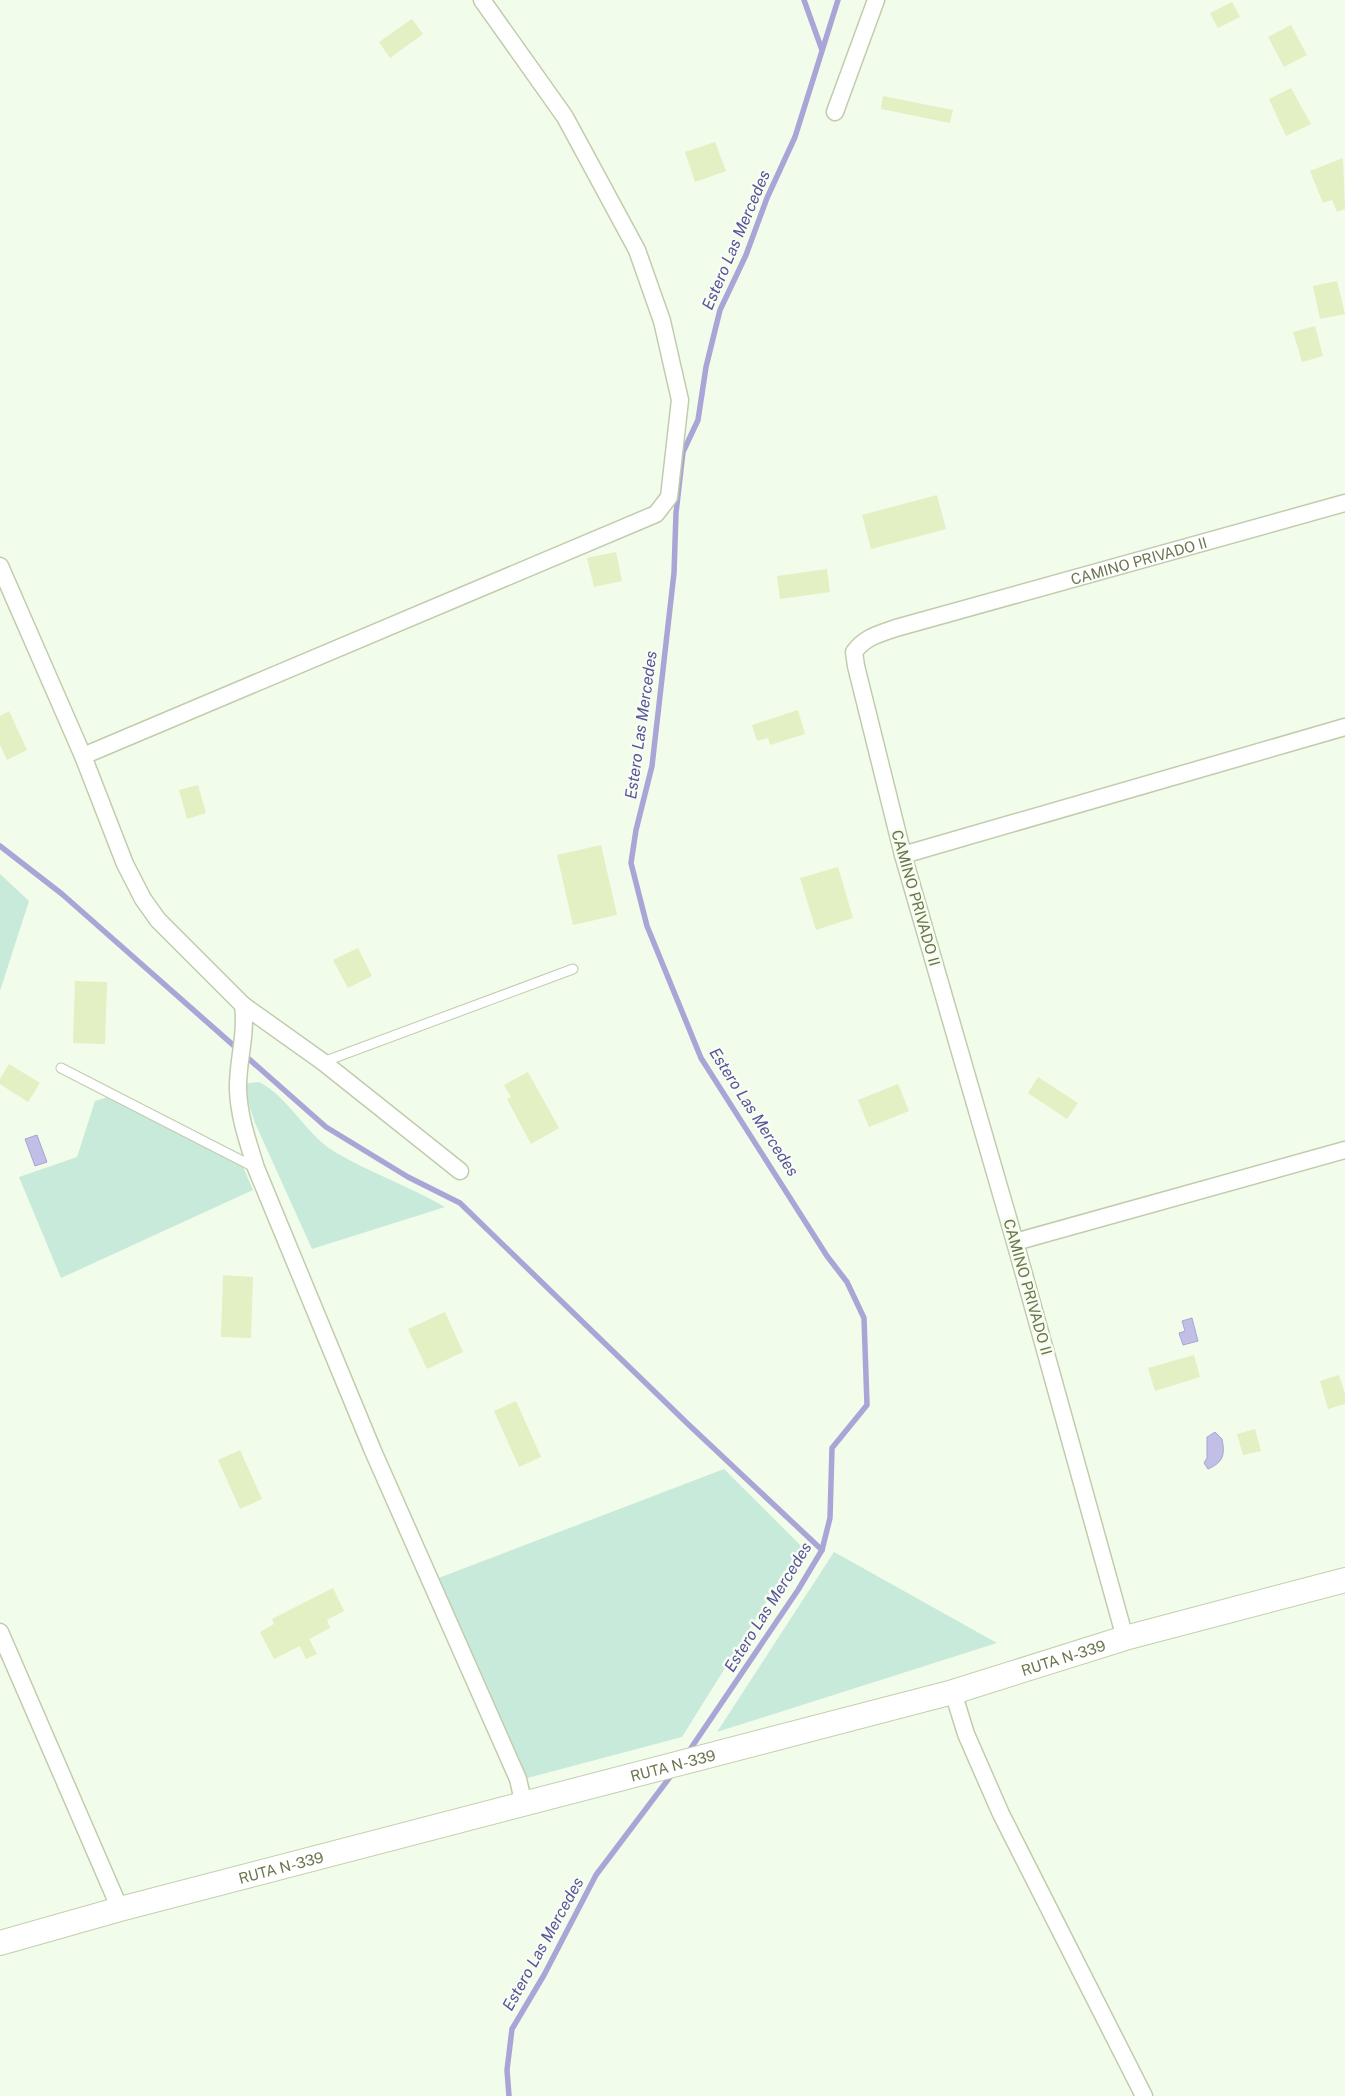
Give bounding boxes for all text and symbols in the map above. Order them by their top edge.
water label: Estero Las Mercedes [698,167,774,312]
street label: CAMINO PRIVADO II [1069,533,1209,588]
water label: Estero Las Mercedes [621,650,661,800]
street label: CAMINO PRIVADO II [888,828,944,968]
water label: Estero Las Mercedes [705,1044,803,1180]
street label: CAMINO PRIVADO II [1000,1217,1056,1357]
water label: Estero Las Mercedes [720,1538,816,1675]
street label: RUTA N-339 [1019,1636,1107,1679]
street label: RUTA N-339 [628,1746,717,1784]
street label: RUTA N-339 [236,1848,325,1886]
water label: Estero Las Mercedes [498,1874,588,2014]

